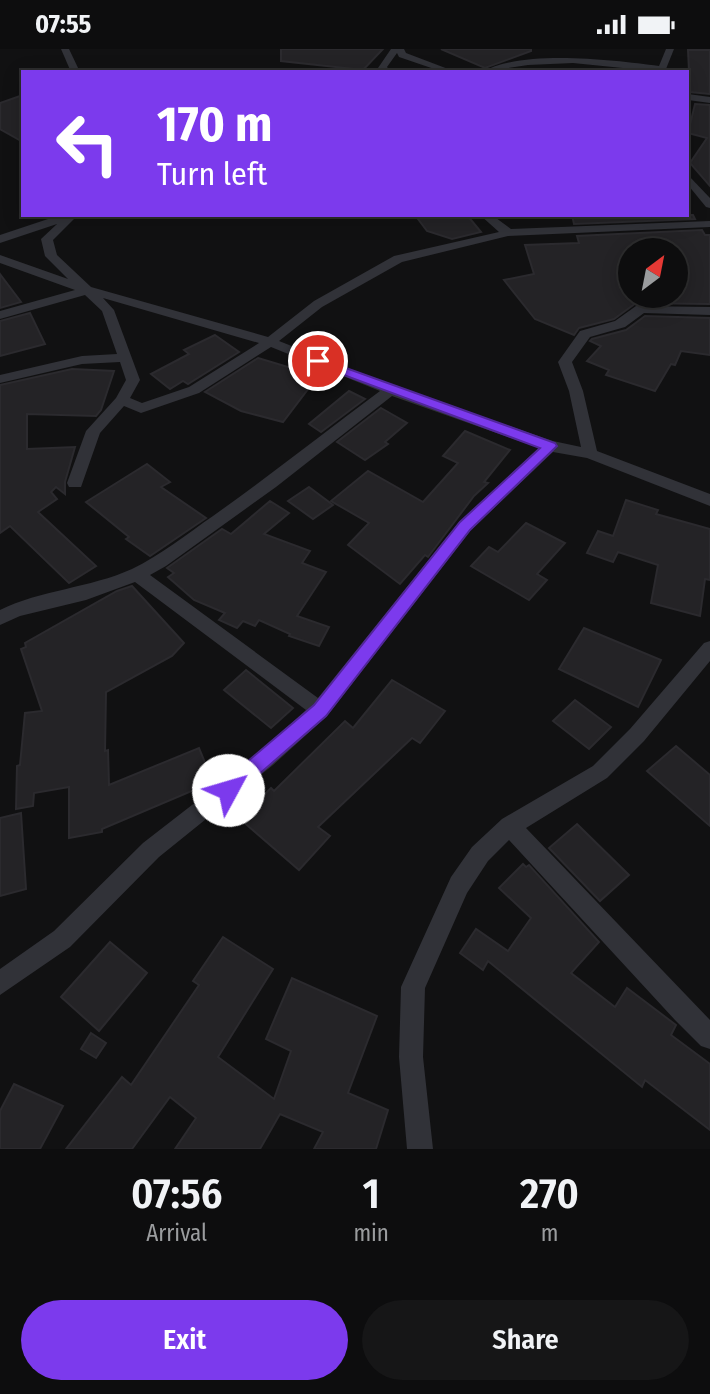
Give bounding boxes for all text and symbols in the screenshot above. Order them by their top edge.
text: 07:55 [35,9,91,40]
text: 170 m [157,95,273,154]
icon: left [42,98,133,189]
text: Turn left [157,155,267,193]
north arrow [618,238,688,308]
map controls [618,238,688,308]
pin [288,331,348,391]
icon: arrive [299,342,337,380]
position arrow [191,753,265,827]
text: 07:56 [131,1169,222,1219]
text: 1 [362,1169,380,1219]
text: 270 [520,1169,579,1219]
text: Arrival [146,1219,207,1247]
text: min [353,1219,389,1247]
text: m [541,1219,558,1247]
button: Exit [21,1300,348,1380]
button: Share [362,1300,689,1380]

